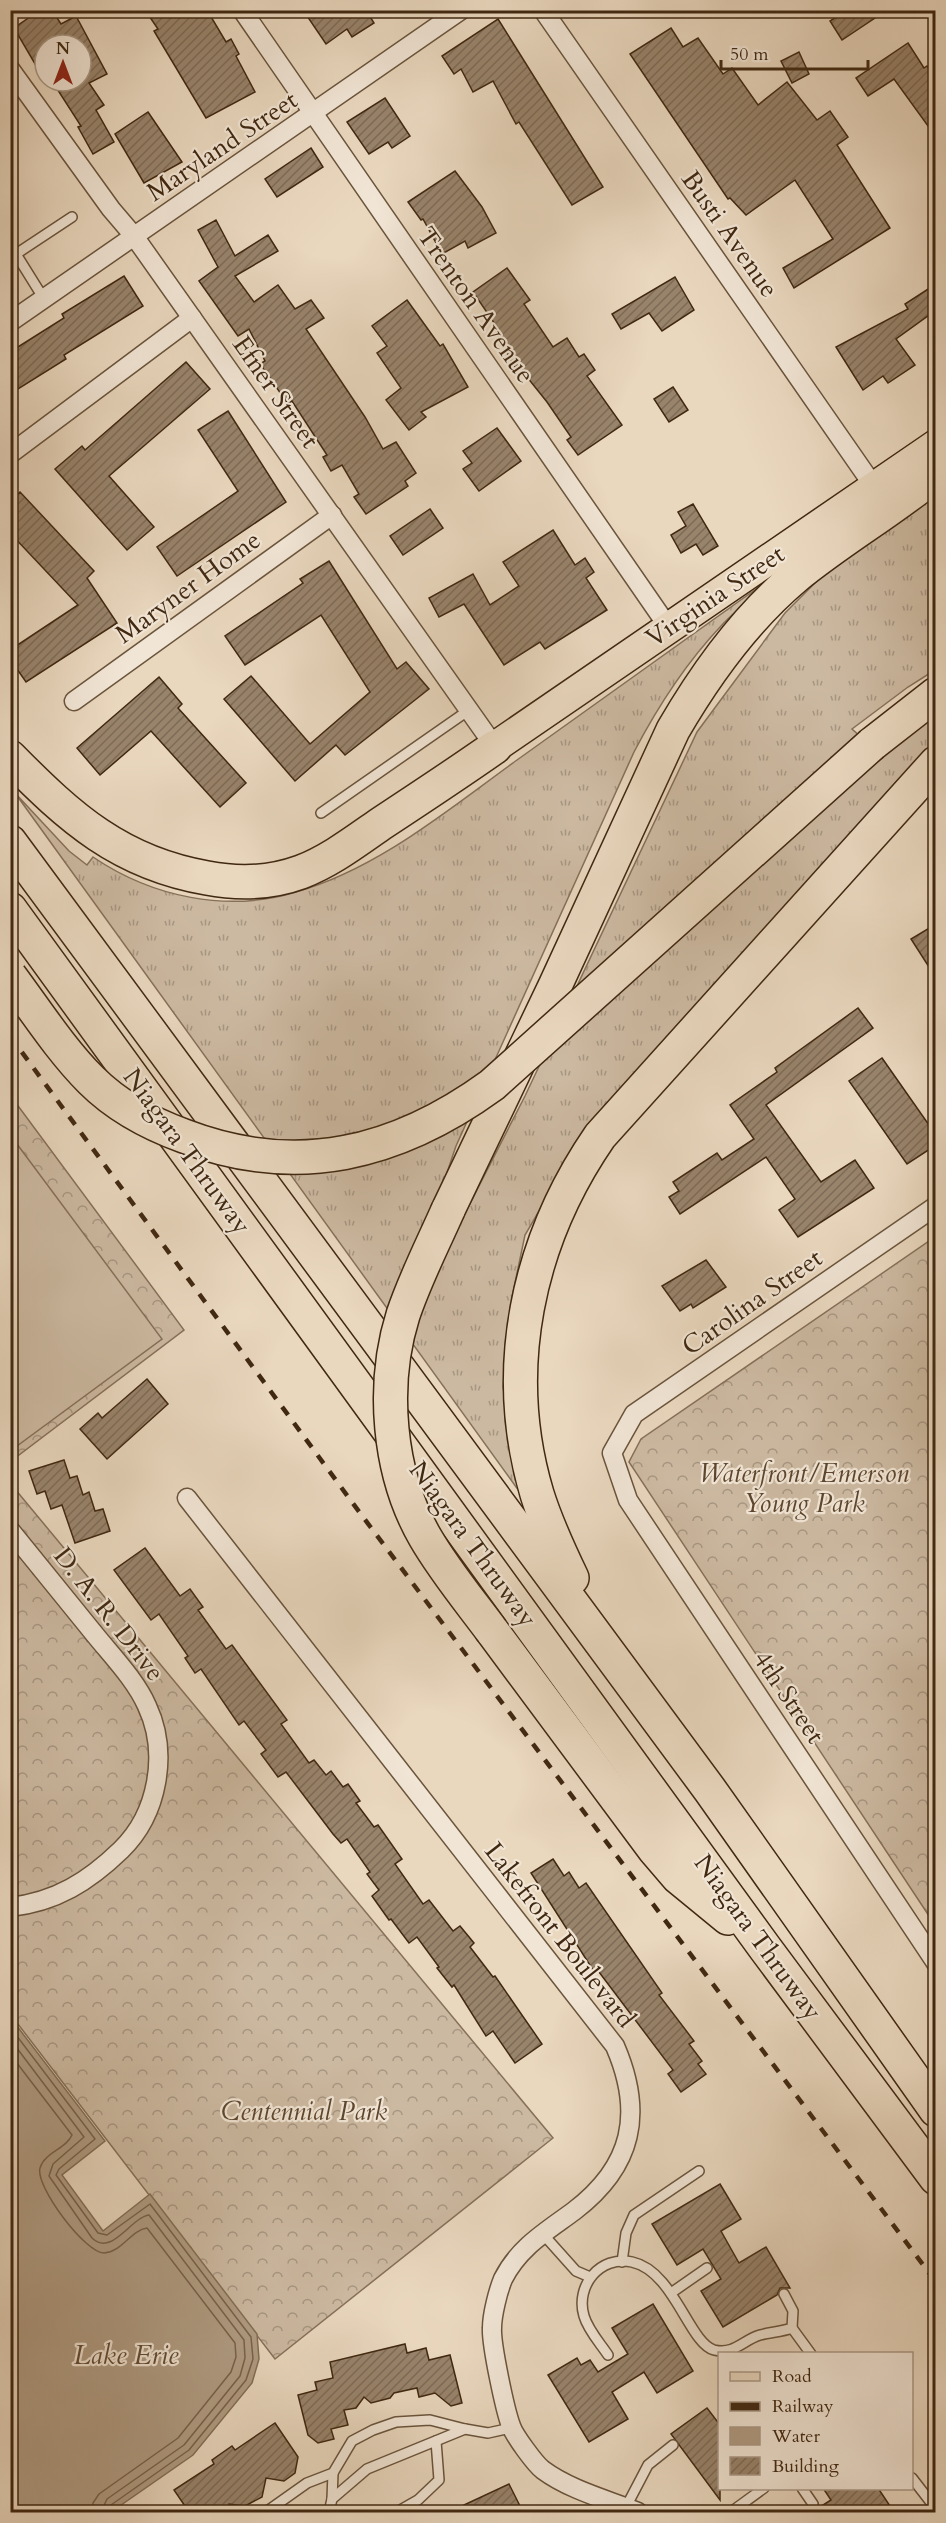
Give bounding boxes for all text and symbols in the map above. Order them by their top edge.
north arrow [33,33,93,93]
scale bar [721,33,868,71]
text: N [56,38,70,60]
text: 50 m [730,42,769,67]
street label: Maryland Street [140,83,304,209]
street label: Busti Avenue [673,164,787,304]
street label: Trenton Avenue [409,220,543,390]
street label: Efner Street [225,329,327,455]
street label: Maryner Home [108,522,268,652]
street label: Virginia Street [639,537,791,655]
street label: Niagara Thruway [115,1061,259,1241]
street label: Carolina Street [675,1241,829,1363]
street label: Niagara Thruway [401,1454,545,1634]
park label: Waterfront/Emerson Young Park [699,1456,909,1521]
street label: D. A. R. Drive [46,1540,172,1688]
street label: 4th Street [745,1644,833,1750]
street label: Lakefront Boulevard [477,1835,644,2035]
street label: Niagara Thruway [686,1847,830,2027]
park label: Centennial Park [221,2094,387,2129]
water label: Lake Erie [74,2337,179,2374]
legend [718,2352,913,2490]
text: Road [772,2364,812,2389]
text: Railway [772,2394,834,2419]
text: Water [771,2424,821,2449]
text: Building [772,2454,840,2479]

